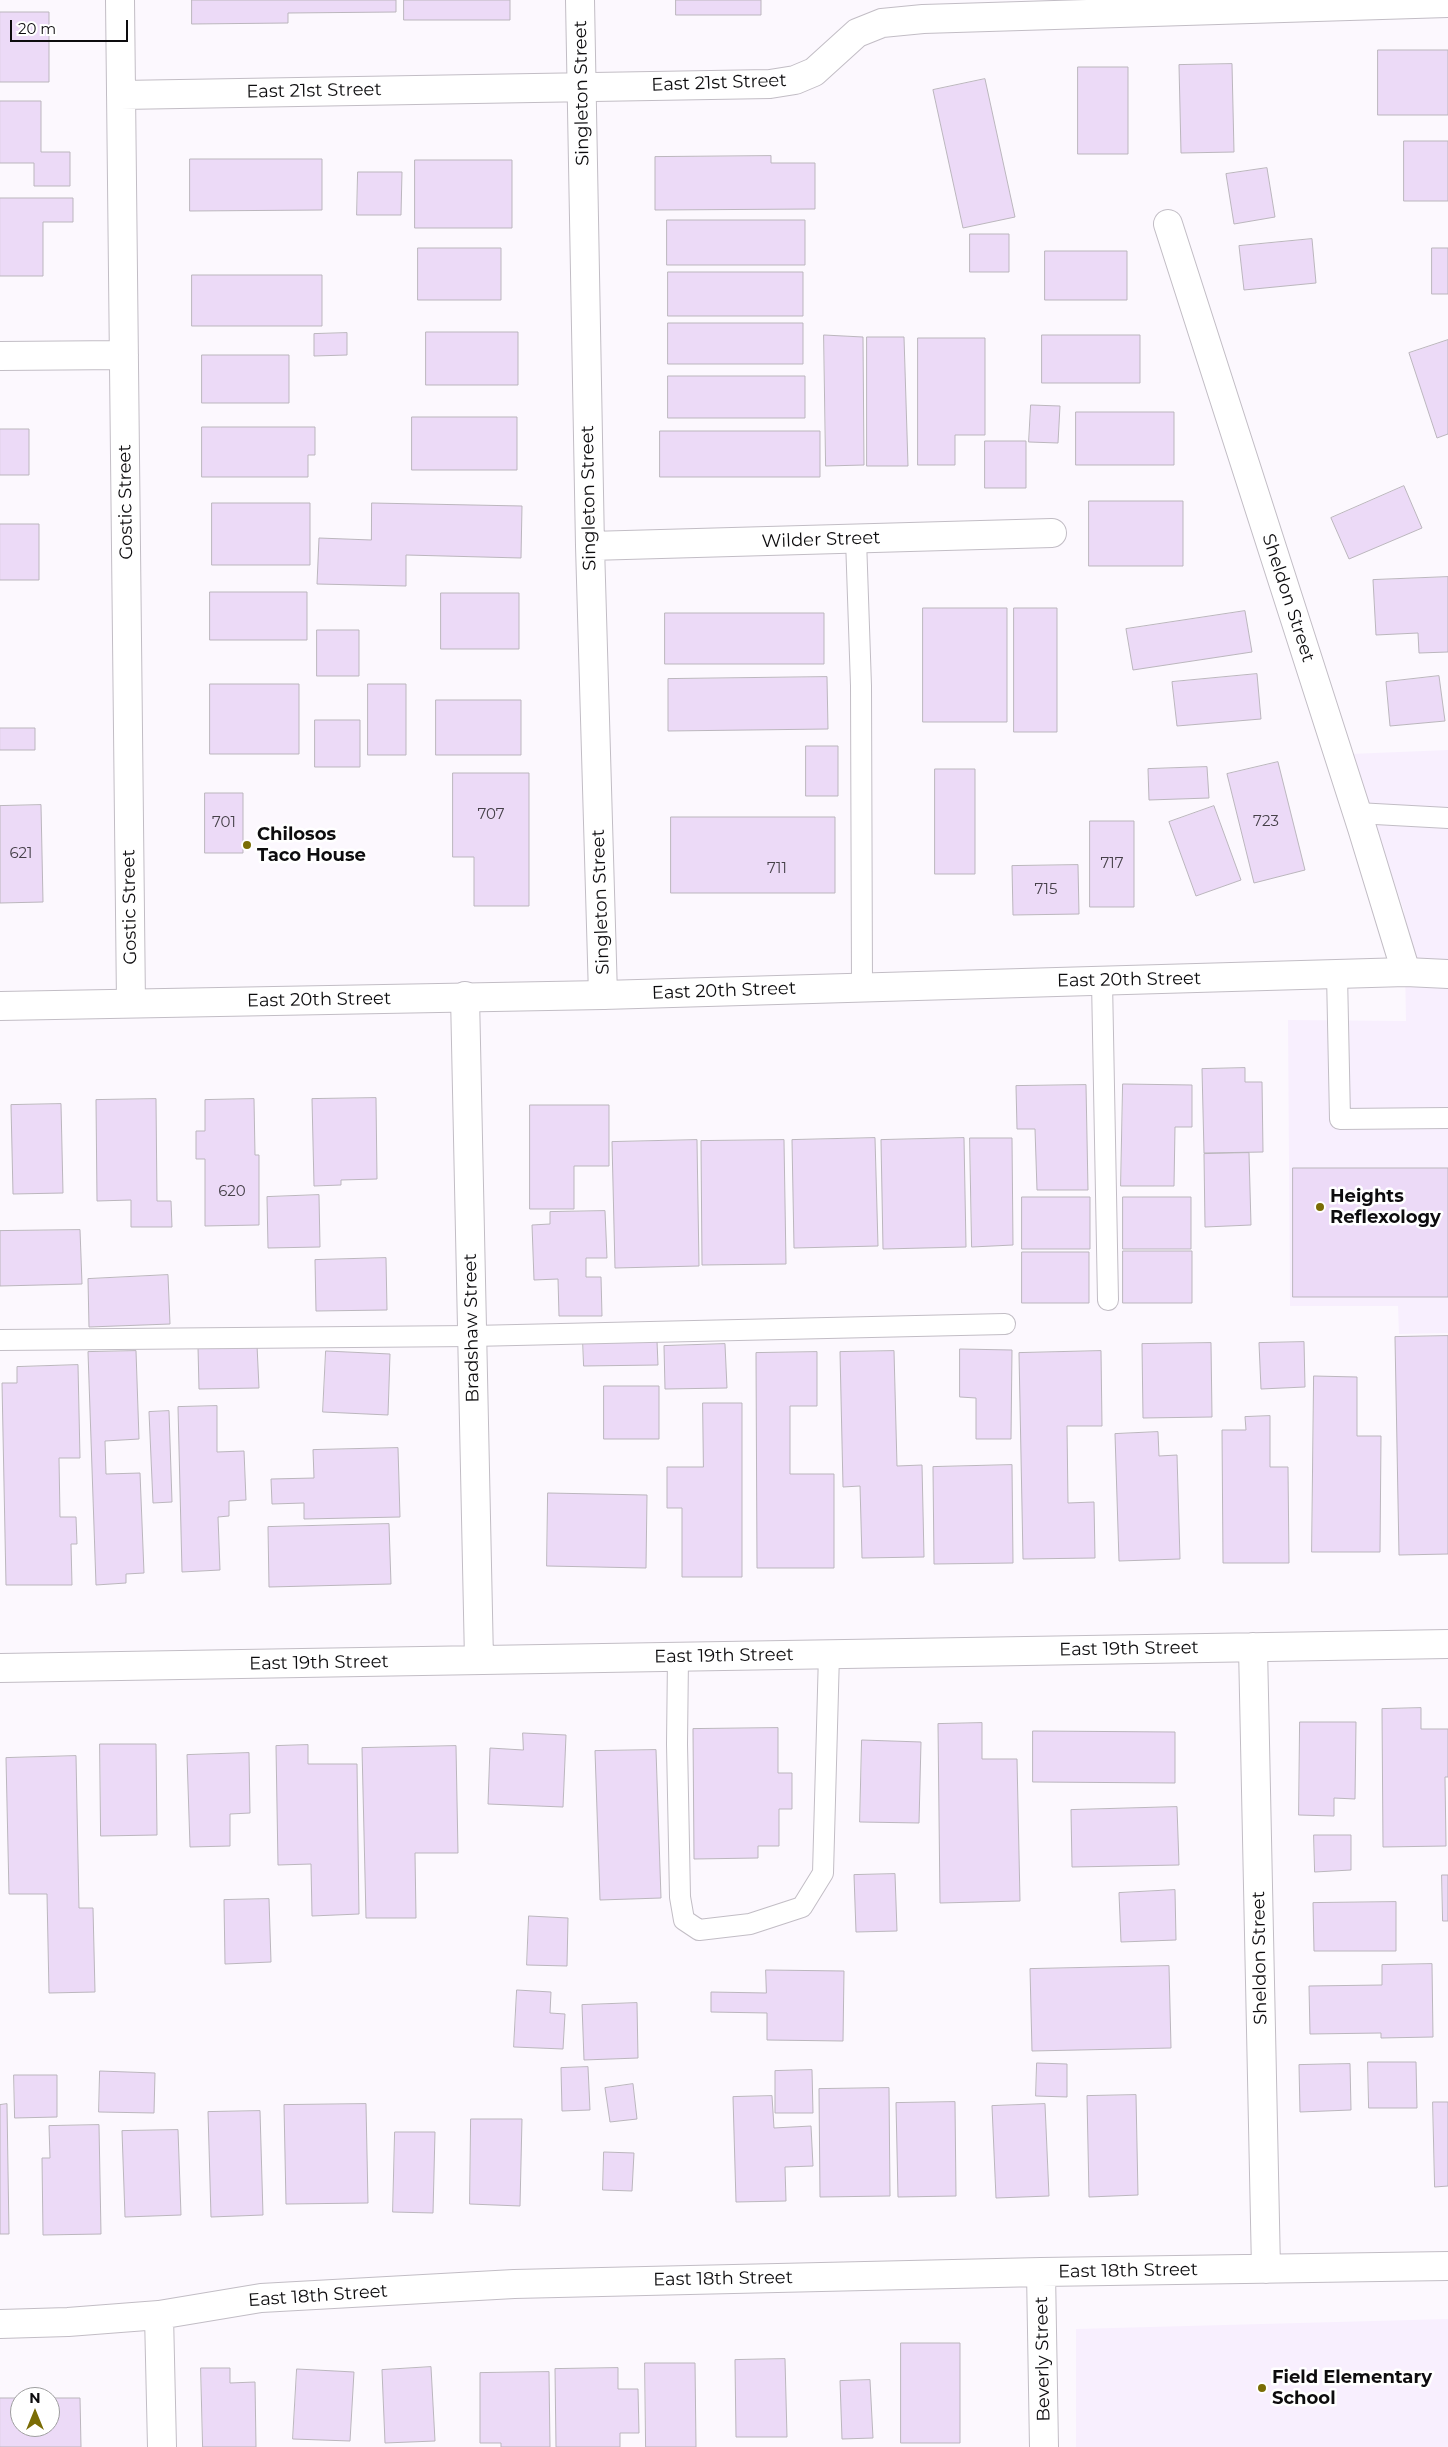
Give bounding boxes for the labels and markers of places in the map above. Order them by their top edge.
place label: Chilosos Taco House [257,824,366,866]
marker: Chilosos Taco House [241,839,253,851]
place label: Heights Reflexology [1330,1186,1441,1228]
marker: Heights Reflexology [1314,1201,1326,1213]
place label: Field Elementary School [1272,2367,1432,2410]
marker: Field Elementary School [1256,2382,1268,2394]

